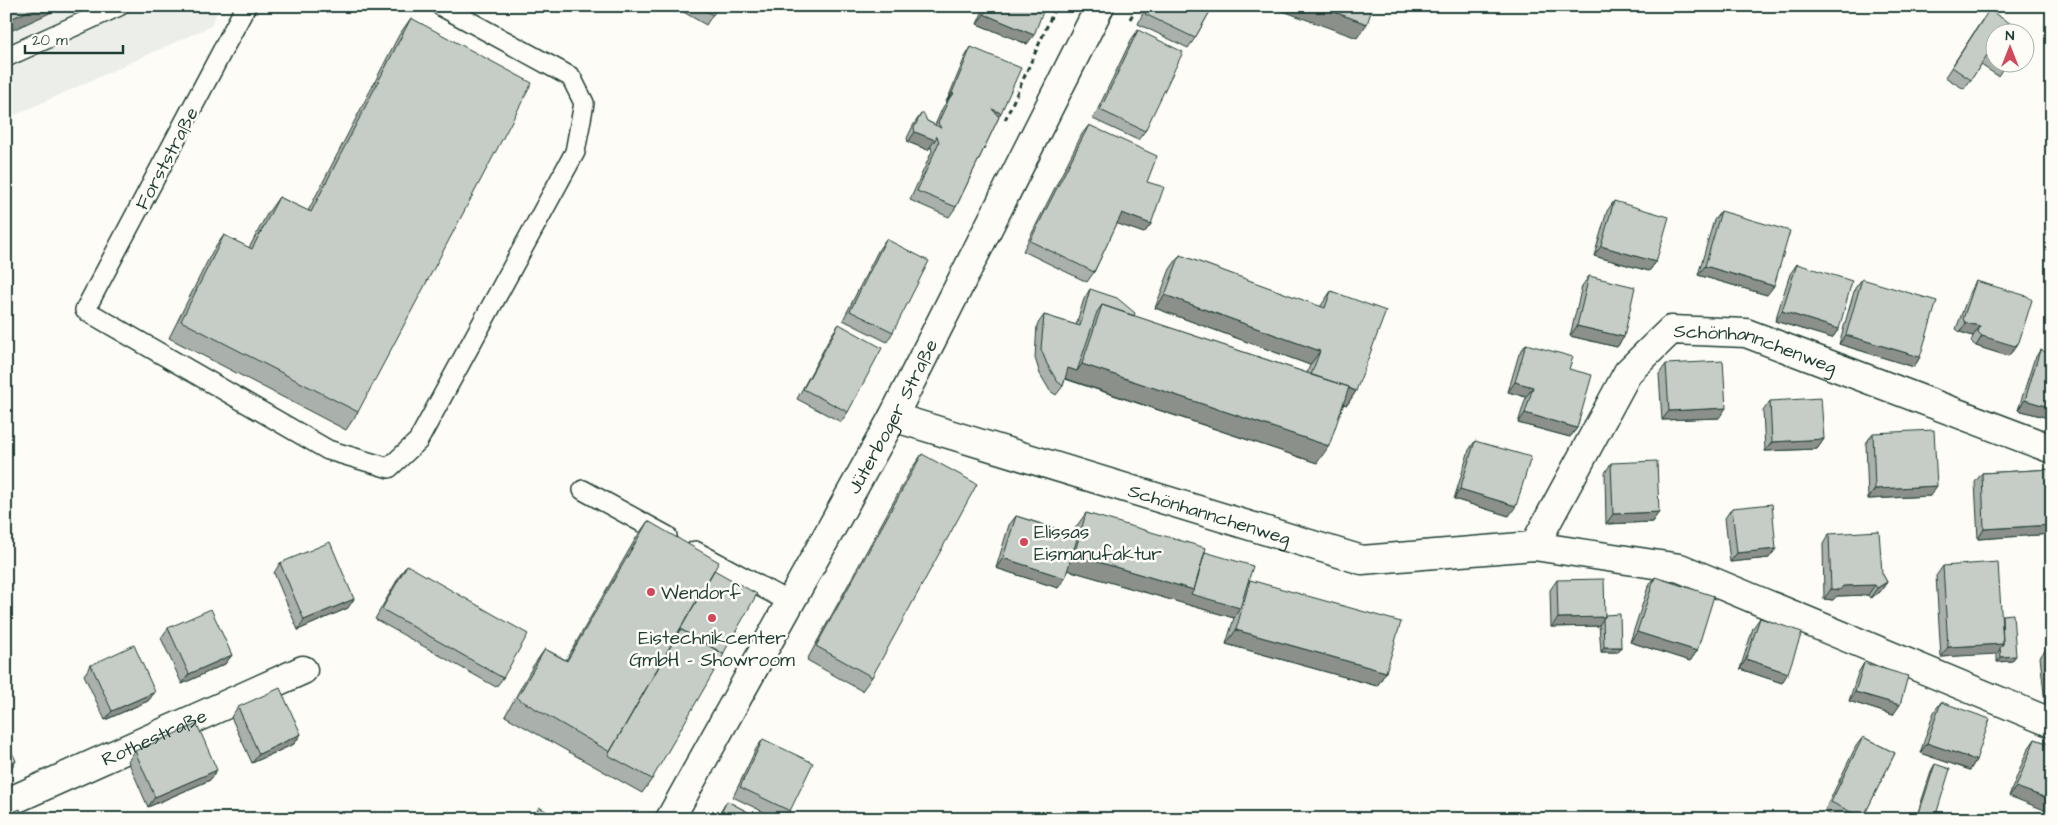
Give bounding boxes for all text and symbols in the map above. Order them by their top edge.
scale bar [25,22,122,54]
north arrow [1986,22,2036,72]
text: N [2006,26,2015,46]
text: 20 m [32,30,68,51]
street label: Forststraße [129,103,206,215]
street label: Schönhannchenweg [1673,318,1841,382]
street label: Jüterboger Straße [841,335,945,499]
street label: Schönhannchenweg [1125,477,1294,553]
place label: Elissas Eismanufaktur [1034,519,1162,568]
marker: Elissas Eismanufaktur [1018,536,1030,548]
place label: Wendorf [661,580,742,607]
marker: Wendorf [645,586,657,598]
marker: Eistechnikcenter GmbH - Showroom [706,612,718,624]
place label: Eistechnikcenter GmbH - Showroom [629,625,795,674]
street label: Rothestraße [97,703,211,774]

